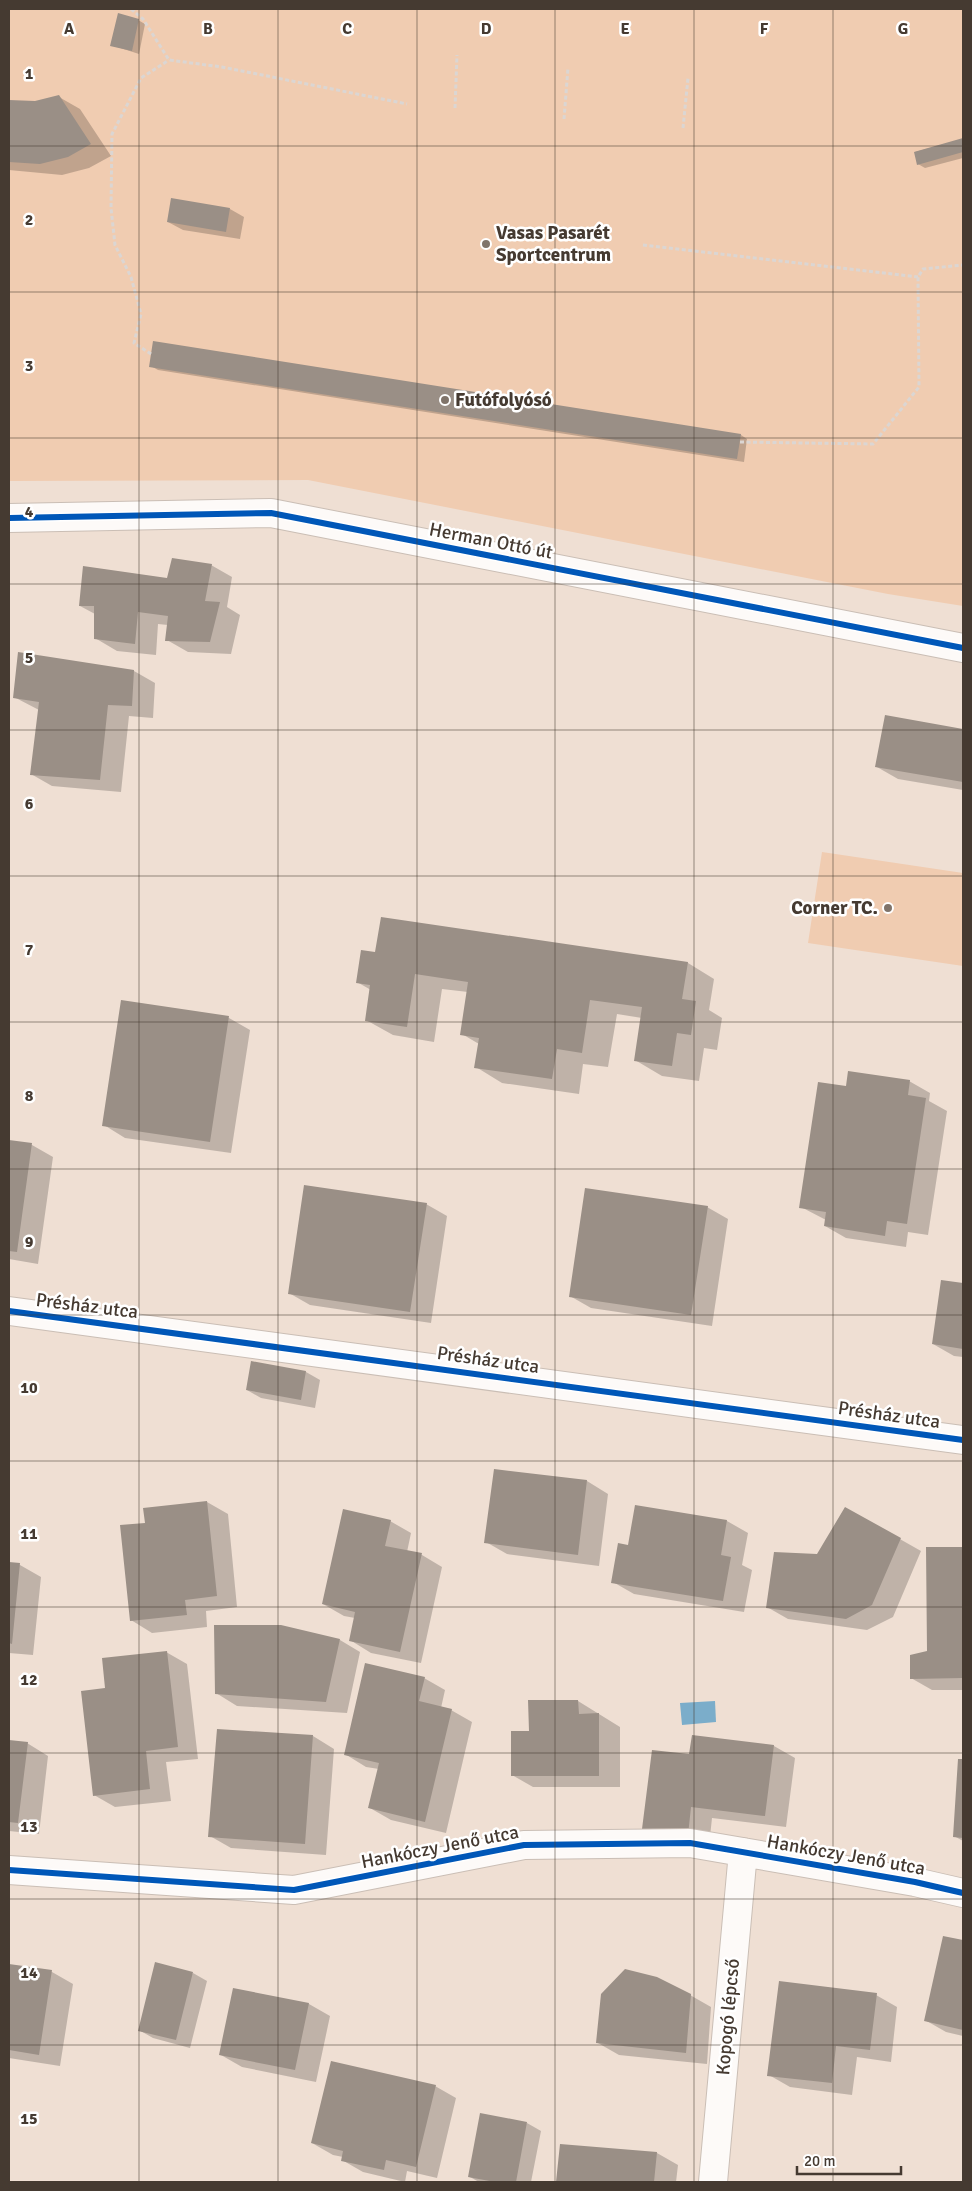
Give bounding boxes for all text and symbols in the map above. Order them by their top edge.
text: A [64,19,75,39]
text: B [203,19,213,39]
text: C [342,19,352,39]
text: D [481,19,492,39]
text: E [620,19,630,39]
text: F [760,19,769,39]
text: G [898,19,908,39]
text: 1 [25,64,34,84]
text: 2 [25,210,33,230]
place label: Vasas Pasarét Sportcentrum [496,221,611,267]
marker: Vasas Pasarét Sportcentrum [480,238,492,250]
text: 3 [25,356,33,376]
place label: Futófolyósó [455,388,552,412]
marker: Futófolyósó [439,394,451,406]
text: 4 [25,502,34,522]
street label: Herman Ottó út [427,517,555,565]
text: 5 [25,648,33,668]
text: 6 [25,794,34,814]
place label: Corner TC. [791,896,878,920]
marker: Corner TC. [882,902,894,914]
text: 7 [25,940,34,960]
text: 8 [25,1086,34,1106]
text: 9 [25,1232,34,1252]
street label: Présház utca [34,1288,140,1324]
street label: Présház utca [435,1341,541,1379]
text: 10 [20,1378,38,1398]
street label: Présház utca [836,1396,942,1434]
text: 11 [20,1524,38,1544]
text: 12 [20,1670,38,1690]
text: 13 [20,1817,38,1837]
street label: Hankóczy Jenő utca [359,1820,521,1874]
street label: Hankóczy Jenő utca [765,1829,927,1881]
street label: Kopogó lépcső [711,1958,745,2076]
text: 14 [20,1963,38,1983]
text: 15 [20,2109,38,2129]
scale bar [797,2144,901,2176]
text: 20 m [804,2152,835,2170]

